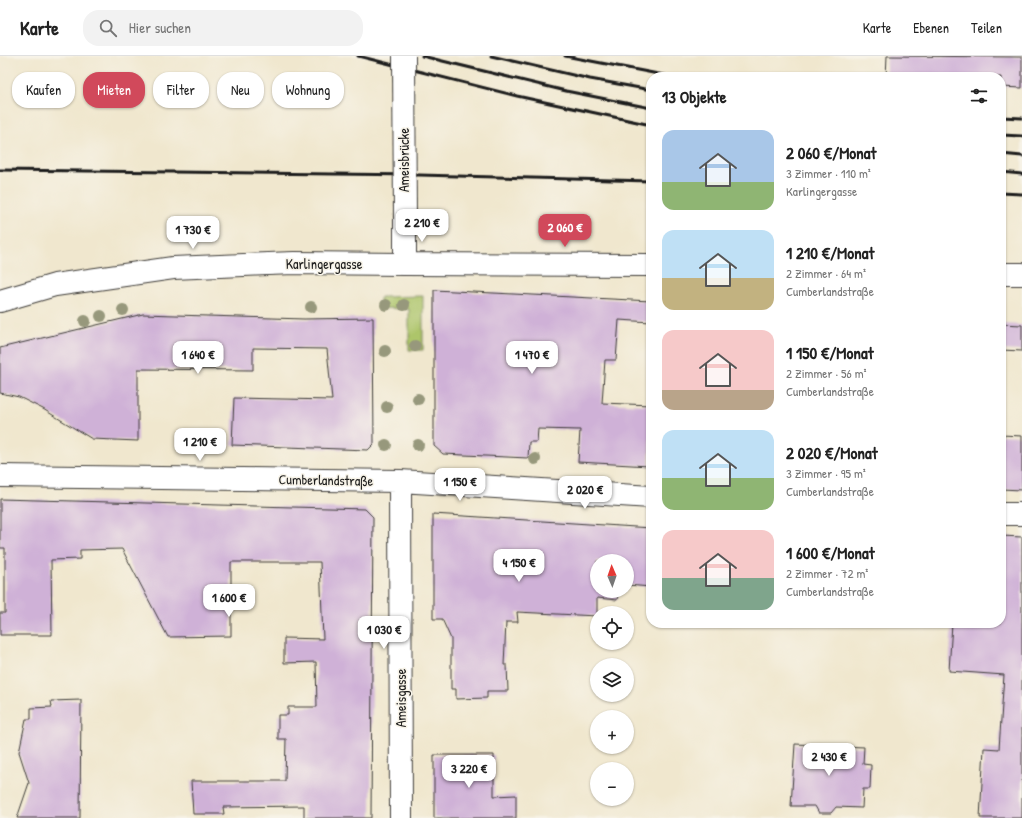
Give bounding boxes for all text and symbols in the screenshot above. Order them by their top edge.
search box [83,10,363,46]
text: Karte [20,15,59,41]
icon: search [97,17,119,39]
text: Hier suchen [129,17,191,38]
text: Karte [863,18,891,37]
text: Ebenen [913,18,949,37]
text: Teilen [971,18,1002,37]
chip: Kaufen [12,72,75,108]
chip: Mieten [83,72,145,108]
chip: Filter [153,72,209,108]
chip: Neu [217,72,264,108]
chip: Wohnung [272,72,344,108]
text: 13 Objekte [662,85,727,108]
icon: filters [968,85,990,107]
street label: Ameisbrücke [394,128,413,192]
text: 2 060 €/Monat [786,141,876,164]
icon: home [694,146,742,194]
text: 3 Zimmer · 110 m² [786,164,871,182]
text: Karlingergasse [786,182,857,200]
pin: 2 210 € [385,209,459,243]
text: 2 210 € [405,213,439,231]
pin: 2 060 € [528,214,602,248]
pin: 1 730 € [156,216,230,250]
text: 2 060 € [547,218,583,236]
text: 1 730 € [175,220,211,238]
text: 1 210 €/Monat [786,241,874,264]
icon: home [694,246,742,294]
street label: Karlingergasse [286,254,363,274]
text: 2 Zimmer · 64 m² [786,264,866,282]
text: Cumberlandstraße [786,282,874,300]
pin: 1 640 € [161,341,235,375]
pin: 1 470 € [495,341,569,375]
text: 1 150 €/Monat [786,341,874,364]
text: 1 640 € [182,345,214,363]
text: 1 470 € [515,345,549,363]
icon: home [694,346,742,394]
text: 2 Zimmer · 56 m² [786,364,867,382]
text: Cumberlandstraße [786,382,874,400]
pin: 1 210 € [163,428,237,462]
text: 1 210 € [183,432,217,450]
text: 2 020 €/Monat [786,441,878,464]
icon: home [694,446,742,494]
text: 3 Zimmer · 95 m² [786,464,866,482]
pin: 1 150 € [423,468,497,502]
street label: Cumberlandstraße [279,469,374,491]
text: 1 150 € [444,472,477,490]
pin: 2 020 € [548,476,622,510]
text: 2 020 € [567,480,603,498]
text: Cumberlandstraße [786,482,874,500]
text: 1 600 €/Monat [786,541,875,564]
icon: home [694,546,742,594]
pin: 4 150 € [482,549,556,583]
text: 4 150 € [502,553,536,571]
north arrow [590,554,634,598]
map controls [590,554,634,806]
text: 2 Zimmer · 72 m² [786,564,868,582]
text: Cumberlandstraße [786,582,874,600]
pin: 1 600 € [192,584,266,618]
text: 1 600 € [212,588,246,606]
button: locate [590,606,634,650]
pin: 1 030 € [347,616,421,650]
text: 1 030 € [367,620,401,638]
button: layers [590,658,634,702]
street label: Ameisgasse [391,668,411,727]
button: + [590,710,634,754]
pin: 2 430 € [792,743,866,777]
text: 2 430 € [812,747,846,765]
pin: 3 220 € [432,755,506,789]
text: 3 220 € [451,759,487,777]
button: − [590,762,634,806]

